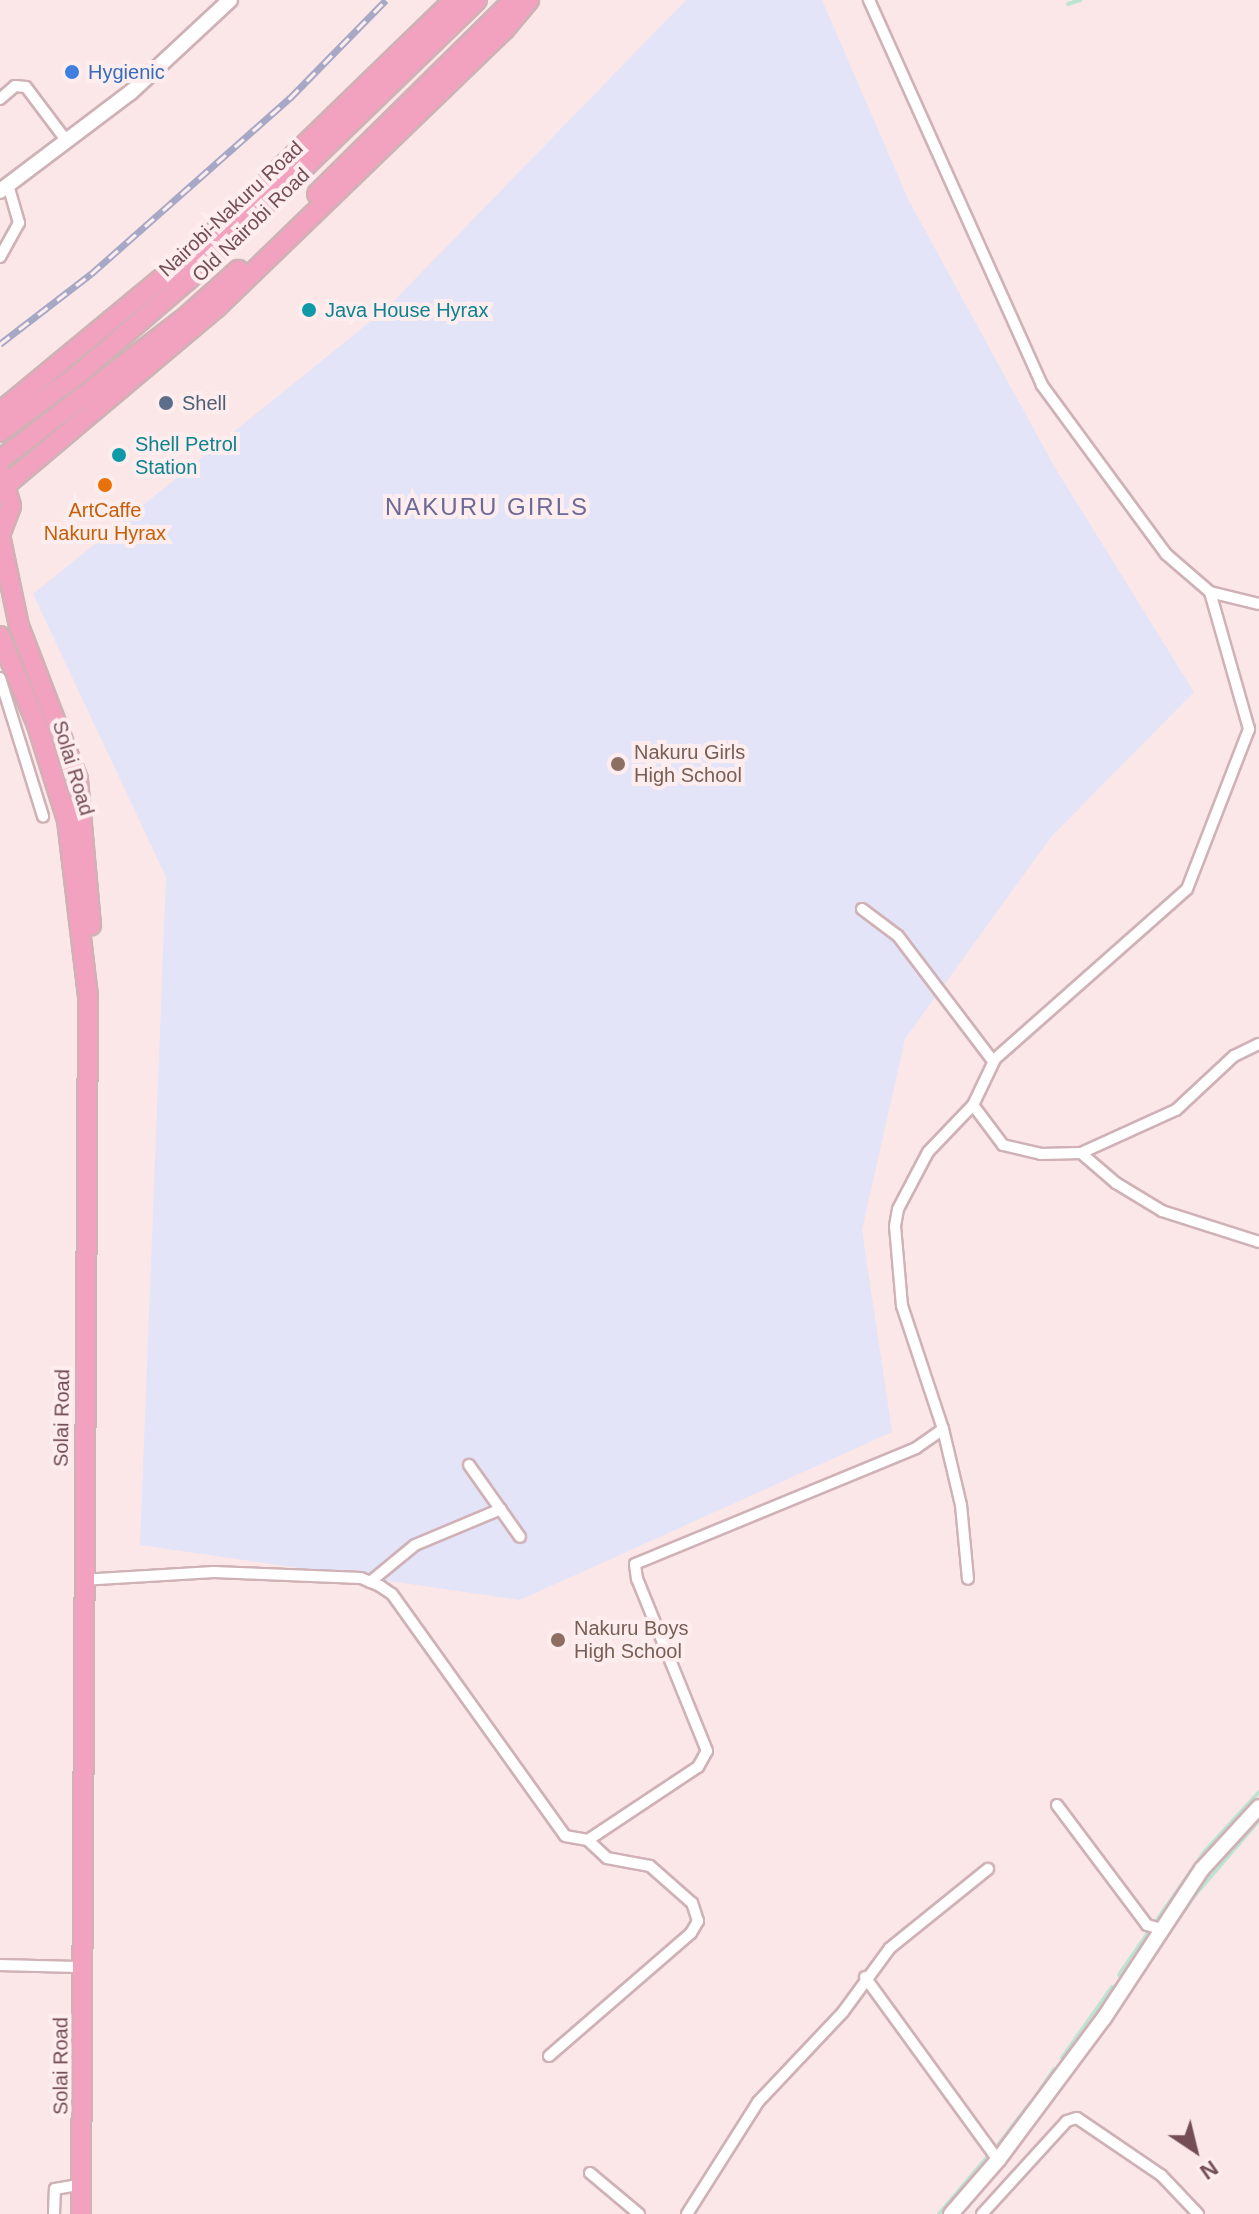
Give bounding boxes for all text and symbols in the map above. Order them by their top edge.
place label: Hygienic [88,60,165,84]
marker: Hygienic [63,63,81,81]
street label: Nairobi-Nakuru Road [154,136,308,282]
street label: Old Nairobi Road [187,163,315,287]
place label: Java House Hyrax [325,298,488,322]
marker: Java House Hyrax [300,301,318,319]
place label: Shell [182,391,226,415]
marker: Shell [157,394,175,412]
place label: Shell Petrol Station [135,432,237,479]
marker: Shell Petrol Station [110,446,128,464]
marker: ArtCaffe Nakuru Hyrax [96,476,114,494]
district label: NAKURU GIRLS [385,493,589,521]
place label: ArtCaffe Nakuru Hyrax [44,498,166,545]
street label: Solai Road [47,718,99,818]
place label: Nakuru Girls High School [634,740,745,787]
marker: Nakuru Girls High School [609,755,627,773]
street label: Solai Road [49,1369,75,1467]
place label: Nakuru Boys High School [574,1616,688,1663]
marker: Nakuru Boys High School [549,1631,567,1649]
street label: Solai Road [49,2017,73,2115]
north arrow [1155,2110,1235,2190]
text: N [1195,2155,1223,2185]

